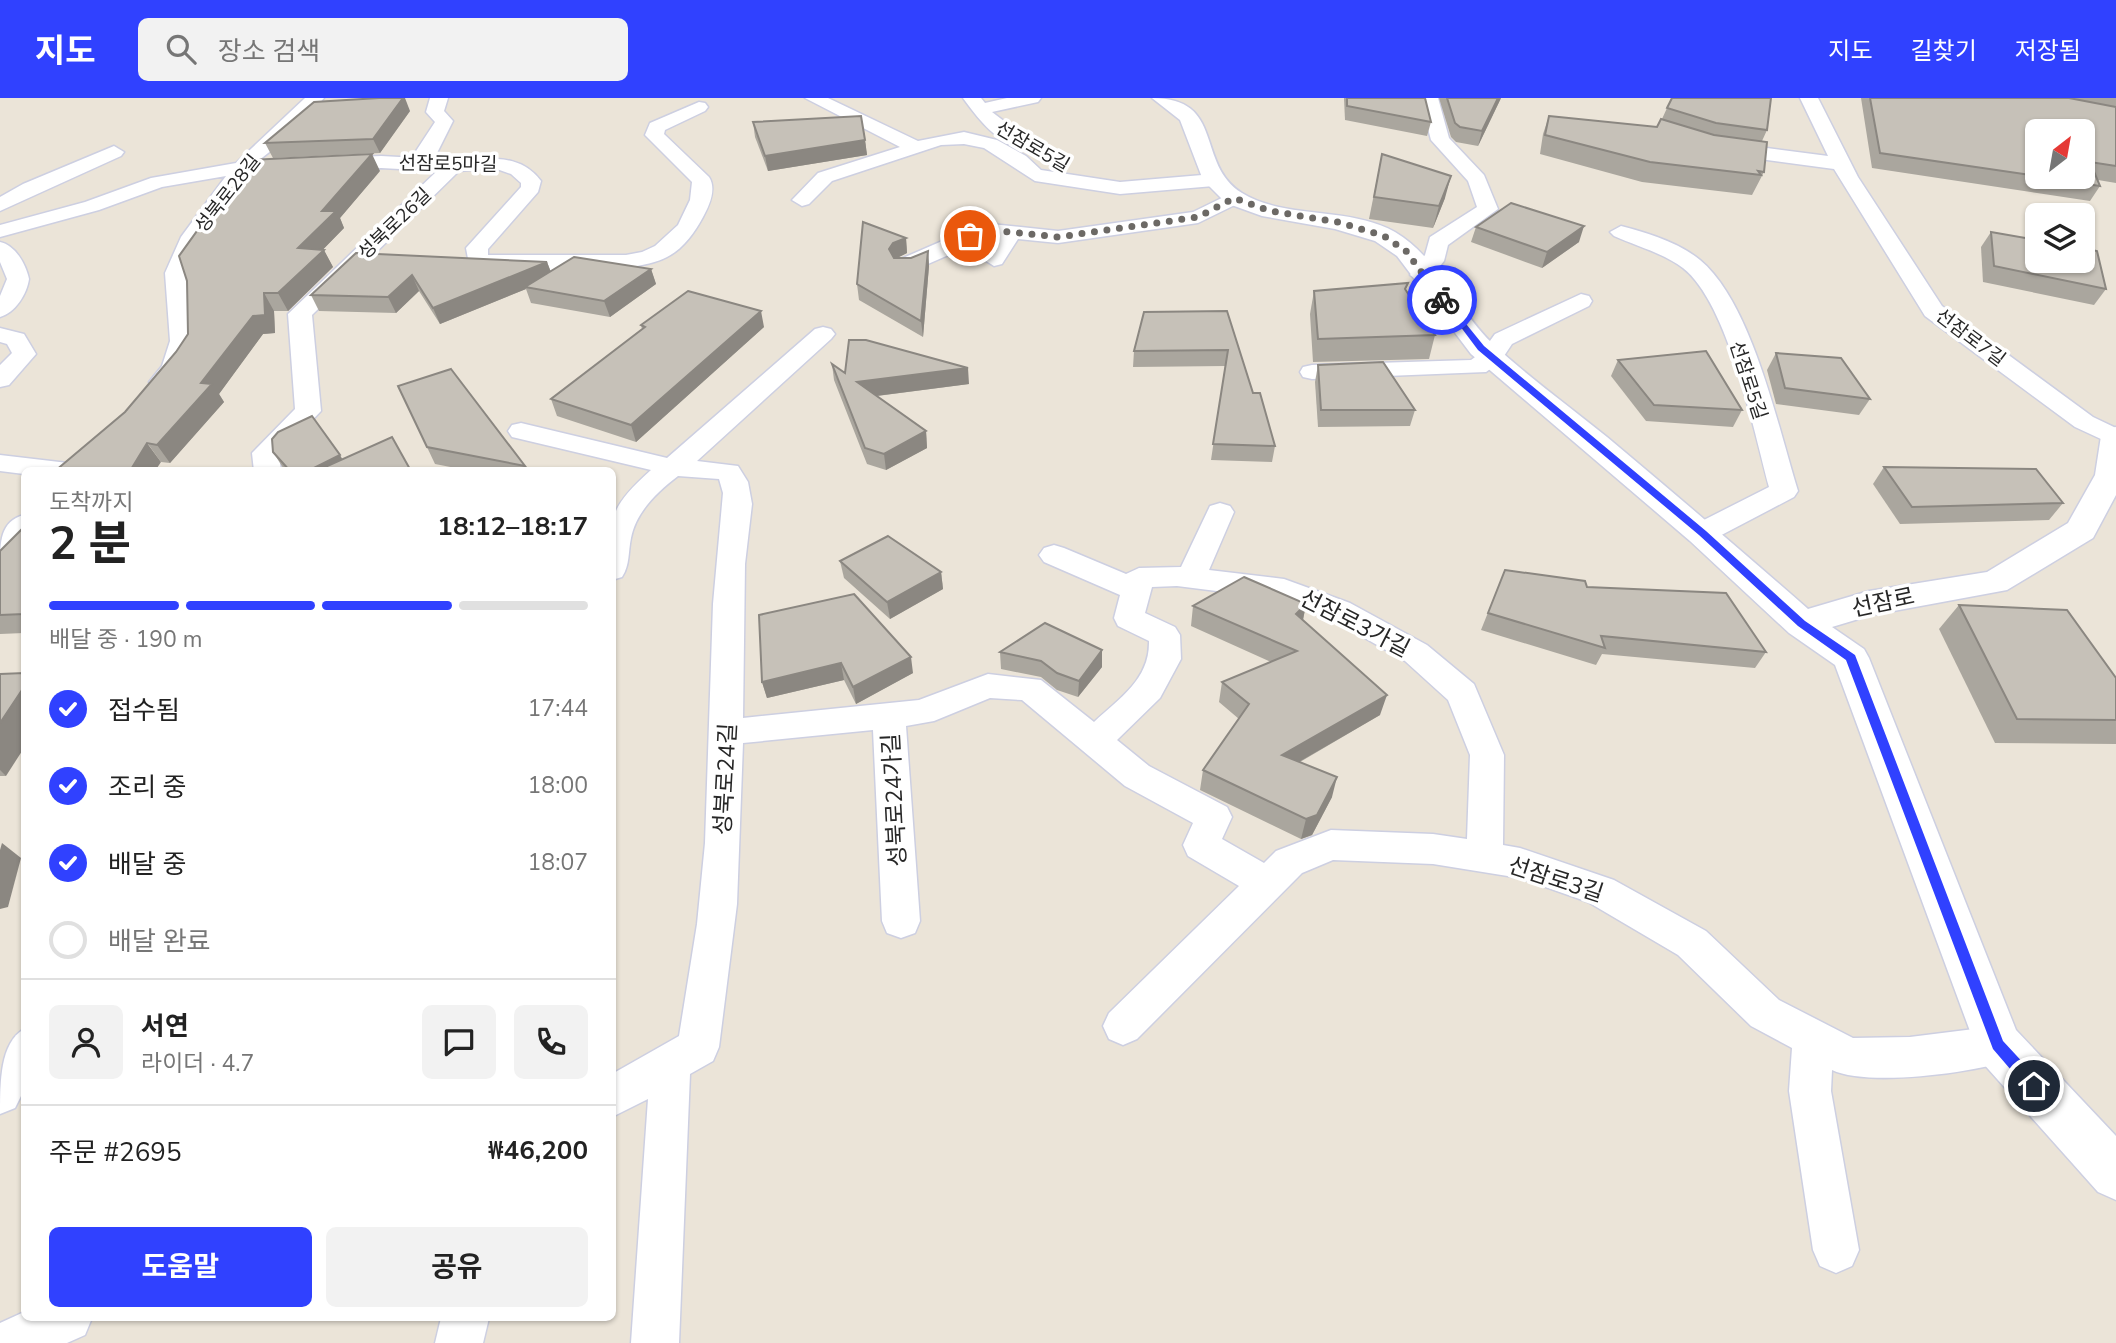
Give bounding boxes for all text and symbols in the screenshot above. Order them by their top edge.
search box [138,18,628,81]
text: 지도 [35,29,96,74]
icon: search [162,30,200,68]
text: 장소 검색 [218,34,320,69]
text: 지도 [1828,35,1873,67]
text: 길찾기 [1911,35,1977,67]
text: 저장됨 [2015,35,2081,67]
street label: 선잠로5길 [991,115,1074,178]
north arrow [2025,119,2095,189]
map controls [2025,119,2095,273]
street label: 성북로28길 [189,149,267,238]
street label: 선잠로5마길 [398,150,498,178]
street label: 성북로26길 [352,182,437,265]
button: layers [2025,203,2095,273]
pin [940,206,1000,266]
icon: bag [951,217,989,255]
courier [1407,265,1477,335]
icon: bike [1423,281,1461,319]
street label: 선잠로7길 [1930,303,2011,373]
street label: 선잠로5길 [1723,338,1773,423]
text: 도착까지 [49,487,134,518]
text: 18:12–18:17 [437,509,588,544]
text: 2 분 [49,512,131,575]
street label: 선잠로 [1849,581,1917,624]
street label: 선잠로3가길 [1294,582,1415,664]
text: 배달 중 · 190 m [49,624,202,655]
icon: check [49,690,87,728]
text: 접수됨 [108,693,180,728]
text: 17:44 [528,693,588,724]
street label: 성북로24길 [707,722,744,836]
street label: 성북로24가길 [876,733,913,867]
icon: check [49,767,87,805]
text: 조리 중 [108,770,186,805]
text: 18:00 [528,770,588,801]
icon: check [49,844,87,882]
text: 배달 중 [108,847,186,882]
text: 18:07 [528,847,588,878]
street label: 선잠로3길 [1504,850,1607,909]
text: 배달 완료 [108,924,210,959]
button: person [49,1005,123,1079]
button: chat [422,1005,496,1079]
button: phone [514,1005,588,1079]
text: 서연 [141,1009,189,1044]
text: 라이더 · 4.7 [141,1048,254,1079]
pin [2004,1056,2064,1116]
icon: home [2015,1067,2053,1105]
text: ₩46,200 [488,1133,588,1168]
text: 주문 #2695 [49,1135,182,1170]
button: 도움말 [49,1227,312,1307]
button: 공유 [326,1227,588,1307]

